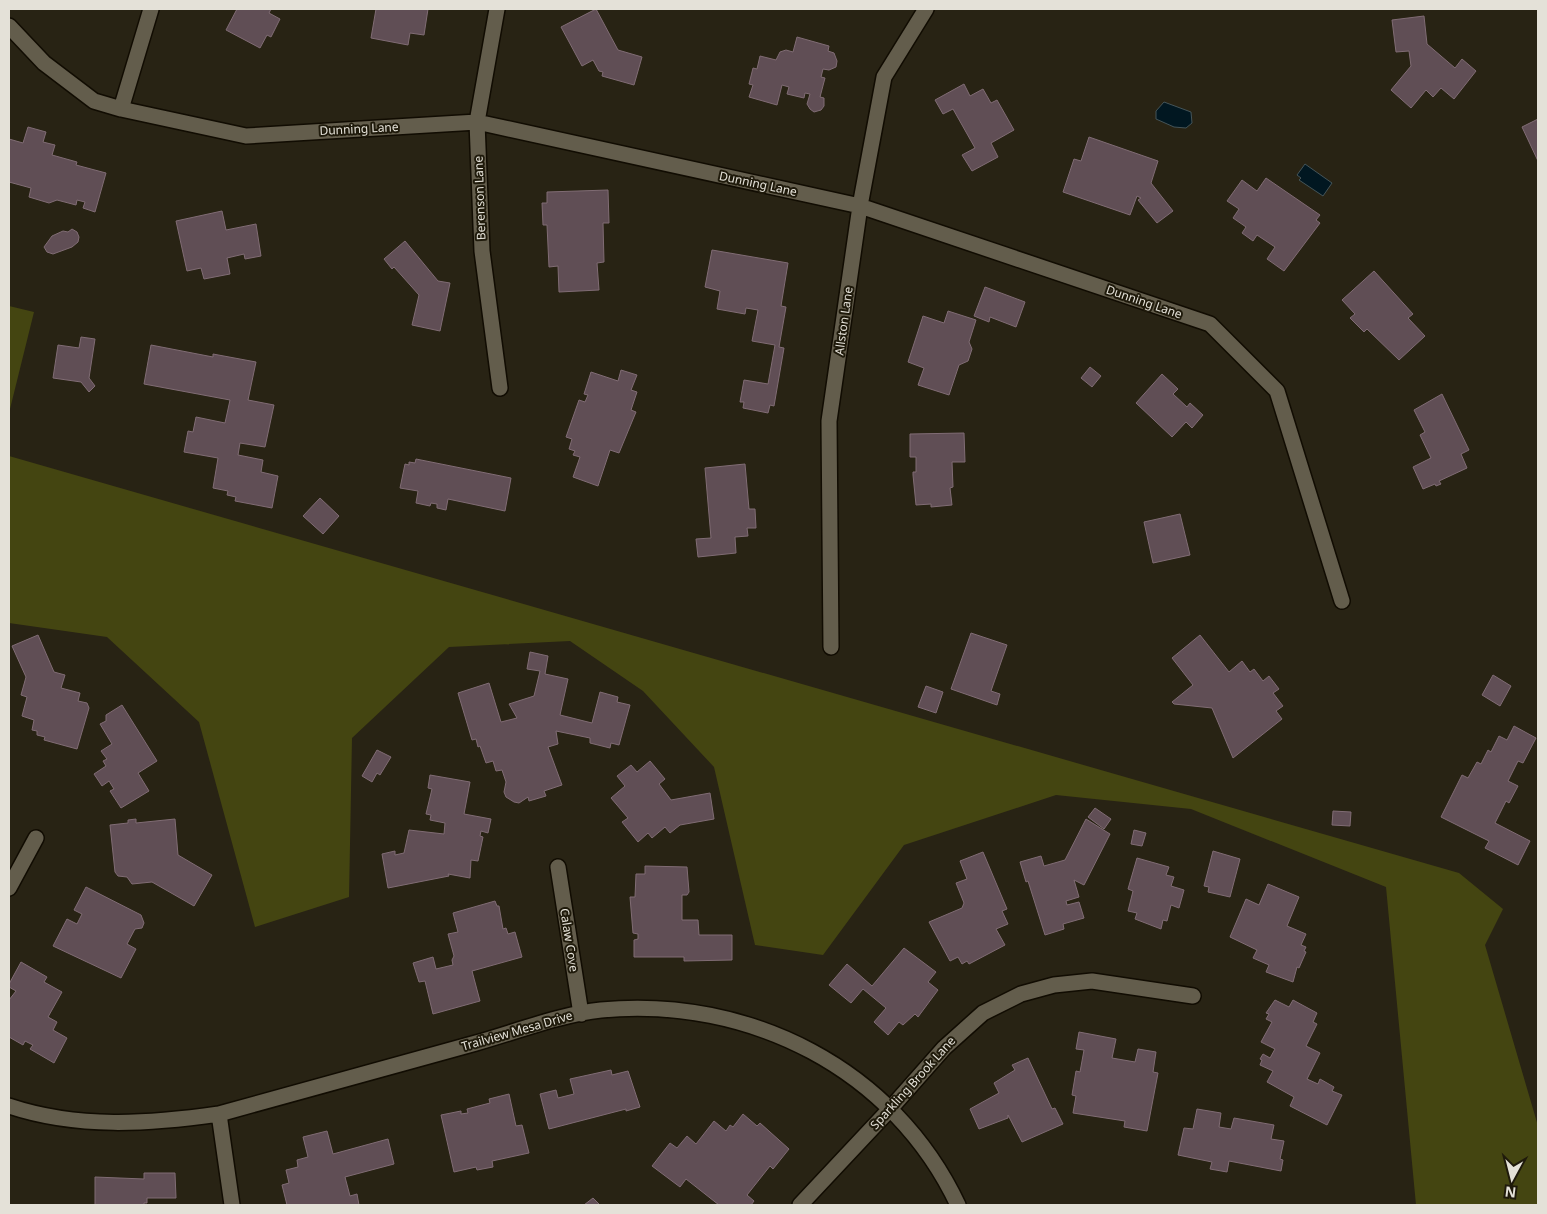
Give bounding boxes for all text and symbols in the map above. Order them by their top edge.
street label: Dunning Lane [319,118,399,139]
street label: Berenson Lane [470,155,489,240]
street label: Dunning Lane [718,167,799,200]
street label: Dunning Lane [1104,281,1185,323]
street label: Allston Lane [830,285,857,356]
street label: Calaw Cove [556,907,583,973]
street label: Trailview Mesa Drive [459,1006,575,1055]
street label: Sparkling Brook Lane [866,1032,959,1133]
north arrow [1487,1154,1537,1204]
text: N [1504,1182,1517,1203]

